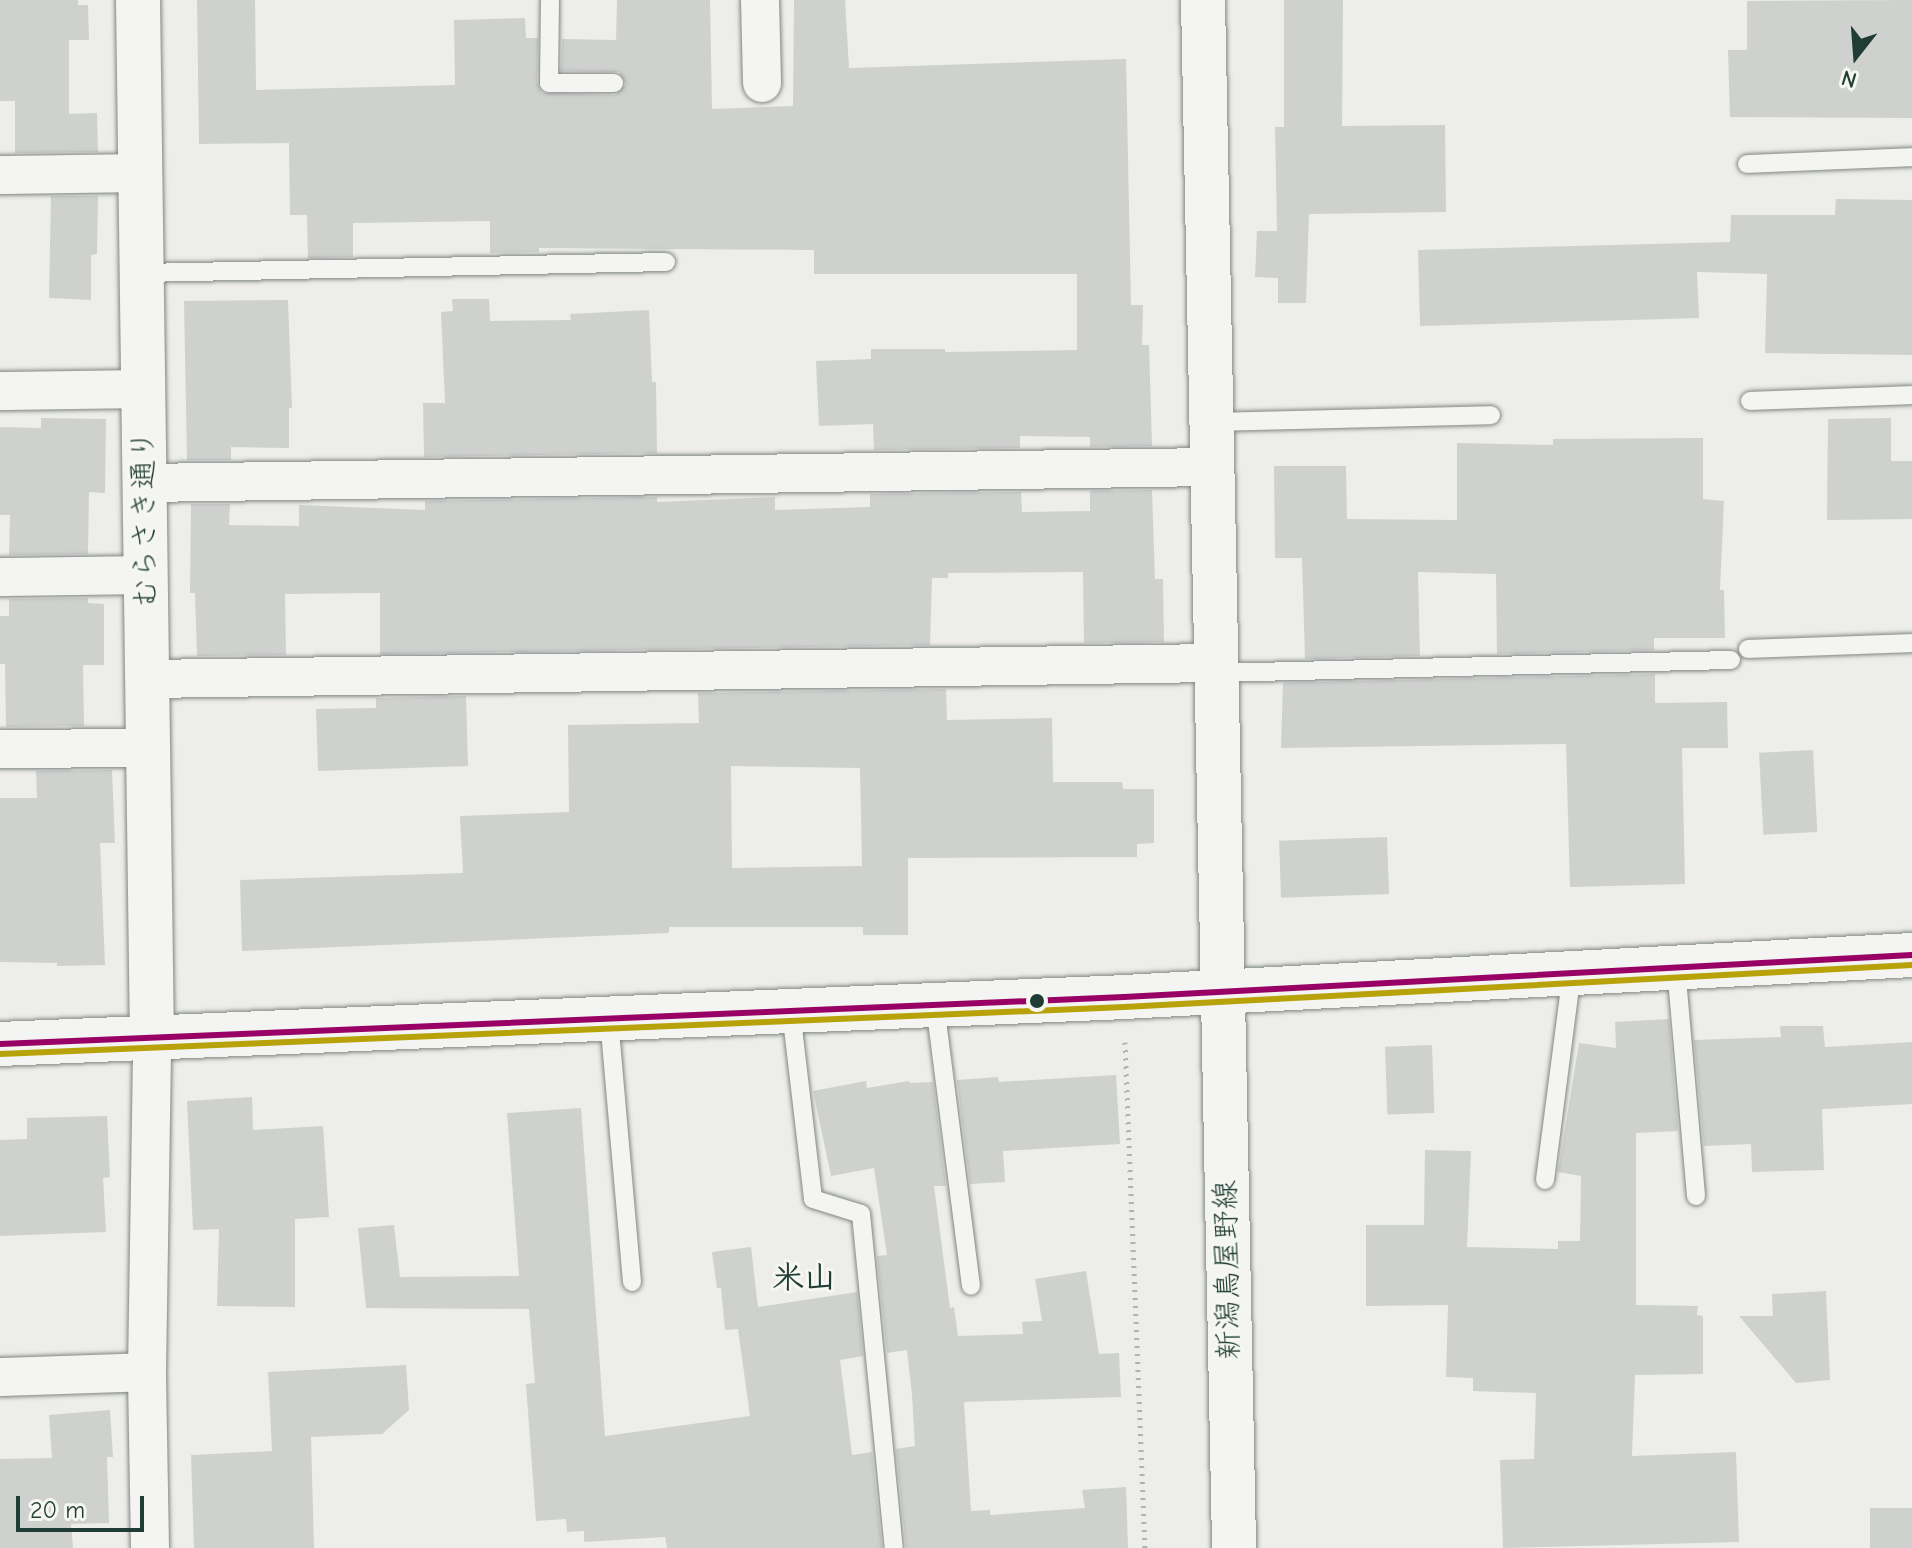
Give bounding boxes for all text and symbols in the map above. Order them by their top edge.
north arrow [1816,16,1896,96]
text: N [1838,64,1860,93]
street label: むらさき通り [125,429,165,609]
unlabelled marker [1029,993,1045,1009]
street label: 新潟鳥屋野線 [1208,1180,1248,1360]
district label: 米山 [772,1259,836,1297]
scale bar [20,1480,148,1530]
text: 20 m [30,1496,85,1524]

